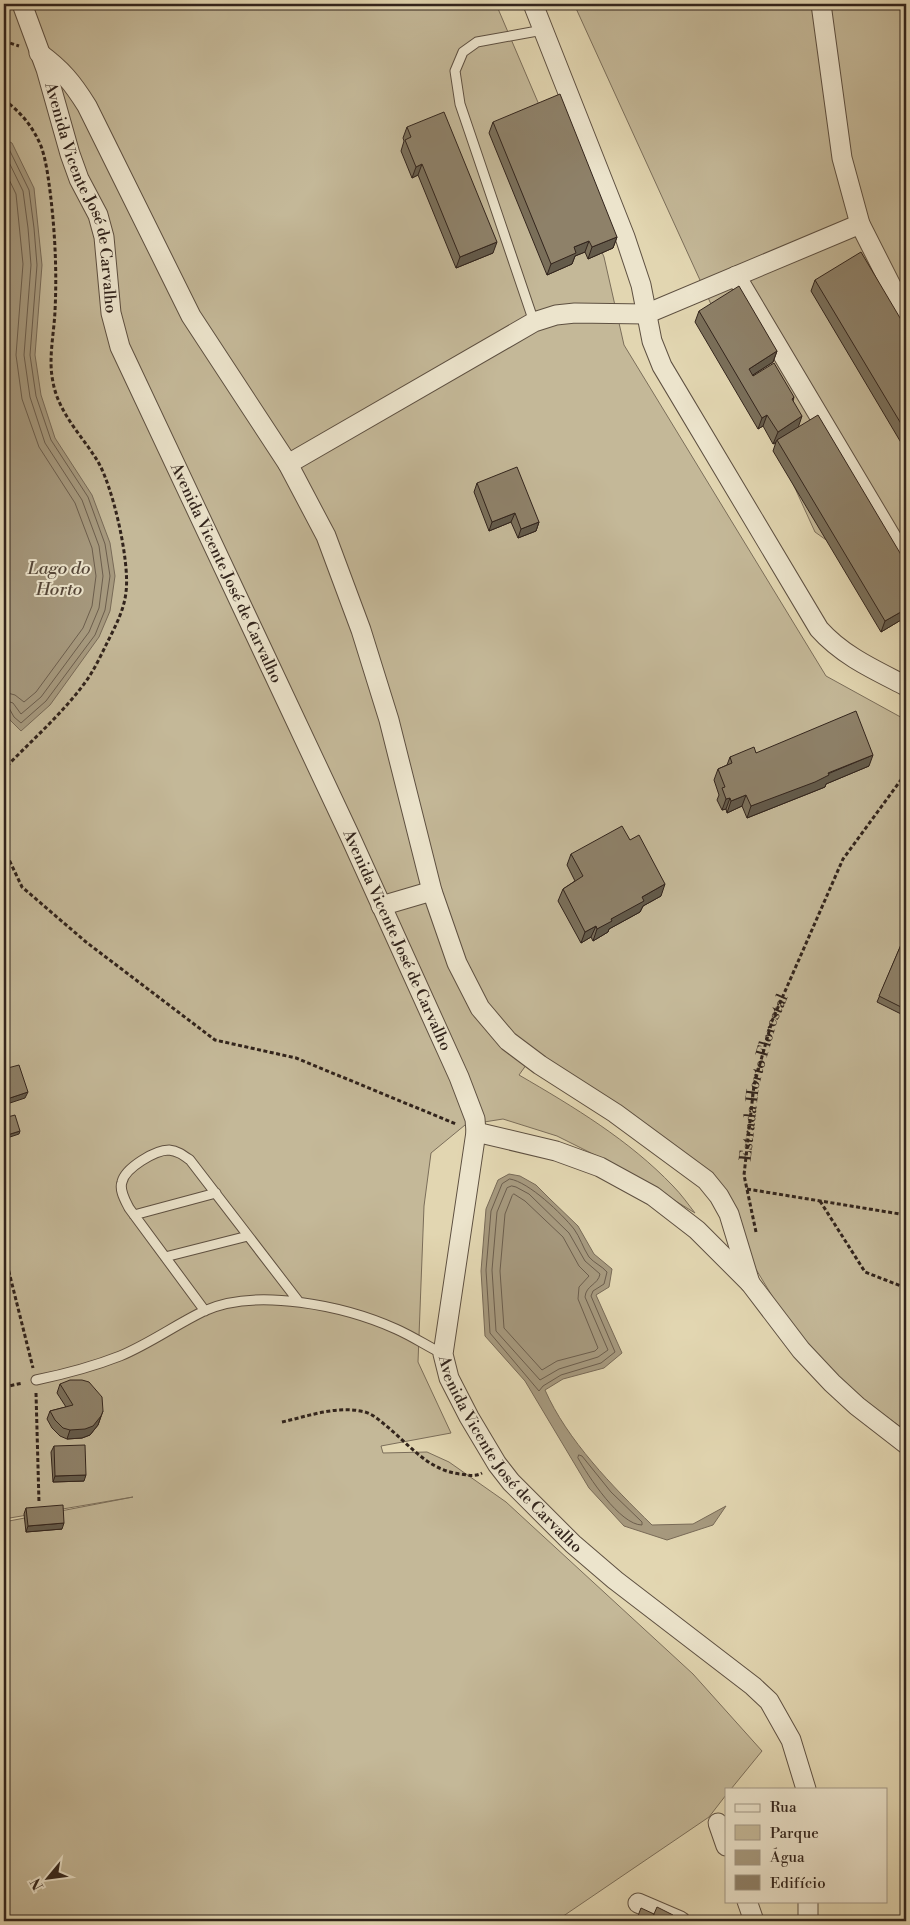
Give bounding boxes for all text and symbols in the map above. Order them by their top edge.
street label: Avenida Vicente José de Carvalho [40,79,121,314]
street label: Avenida Vicente José de Carvalho [166,459,287,686]
water label: Lago do Horto [27,557,90,601]
street label: Avenida Vicente José de Carvalho [338,826,456,1054]
street label: Estrada Horto Florestal [736,991,793,1162]
street label: Avenida Vicente José de Carvalho [434,1353,586,1557]
legend [725,1788,888,1902]
text: Rua [770,1798,797,1817]
text: Parque [770,1824,819,1843]
text: Água [769,1847,805,1867]
north arrow [22,1852,72,1902]
text: Edifício [770,1874,826,1893]
text: N [27,1875,48,1893]

